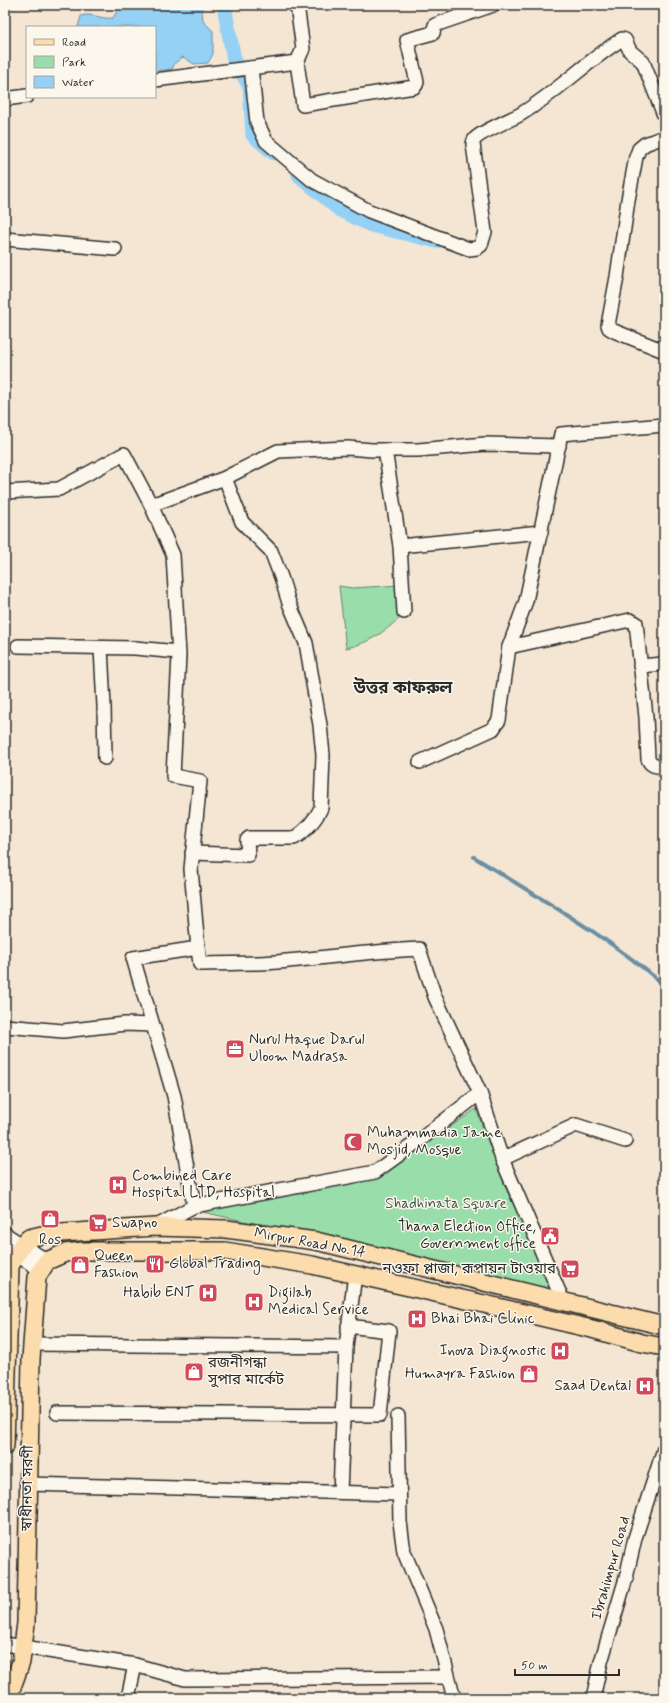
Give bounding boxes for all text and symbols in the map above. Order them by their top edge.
legend [26,26,156,98]
text: Road [62,35,86,51]
text: Park [62,55,86,71]
text: Water [62,75,94,91]
district label: উত্তর কাফরুল [353,677,454,699]
place label: Nurul Haque Darul Uloom Madrasa [249,1030,365,1067]
office icon: Nurul Haque Darul Uloom Madrasa [224,1038,246,1060]
place label: Muhammadia Jame Mosjid, Mosque [367,1123,501,1160]
mosque icon: Muhammadia Jame Mosjid, Mosque [342,1131,364,1153]
place label: Combined Care Hospital LTD, Hospital [132,1166,275,1203]
hospital icon: Combined Care Hospital LTD, Hospital [107,1174,129,1196]
park label: Shadhinata Square [385,1194,507,1214]
shop icon: Ros [39,1208,61,1230]
supermarket icon: Swapno [87,1212,109,1234]
place label: Swapno [112,1213,157,1233]
place label: Thana Election Office, Government office [398,1217,536,1254]
street label: Mirpur Road No.14 [253,1223,367,1263]
public building icon: Thana Election Office, Government office [539,1225,561,1247]
place label: Ros [39,1230,61,1250]
place label: Queen Fashion [94,1246,139,1283]
restaurant icon: Global Trading [144,1253,166,1275]
shop icon: Queen Fashion [69,1254,91,1276]
place label: Global Trading [169,1254,261,1275]
supermarket icon: নওফা প্লাজা, রূপায়ন টাওয়ার [559,1258,581,1280]
place label: নওফা প্লাজা, রূপায়ন টাওয়ার [381,1259,557,1279]
hospital icon: Habib ENT [197,1282,219,1304]
place label: Habib ENT [123,1283,195,1303]
place label: Digilab Medical Service [268,1283,369,1320]
hospital icon: Digilab Medical Service [243,1291,265,1313]
hospital icon: Bhai Bhai Clinic [406,1308,428,1330]
place label: Bhai Bhai Clinic [431,1309,535,1329]
hospital icon: Inova Diagnostic [549,1340,571,1362]
place label: Inova Diagnostic [440,1341,546,1362]
place label: রজনীগন্ধা সুপার মার্কেট [207,1353,285,1390]
shop icon: রজনীগন্ধা সুপার মার্কেট [183,1361,205,1383]
shop icon: Humayra Fashion [518,1363,540,1385]
place label: Humayra Fashion [405,1364,515,1384]
hospital icon: Saad Dental [634,1375,656,1397]
place label: Saad Dental [554,1376,631,1396]
street label: স্বাধীনতা সরণী [17,1444,39,1532]
street label: Ibrahimpur Road [587,1514,635,1622]
scale bar [515,1651,619,1677]
text: 50 m [521,1658,548,1674]

